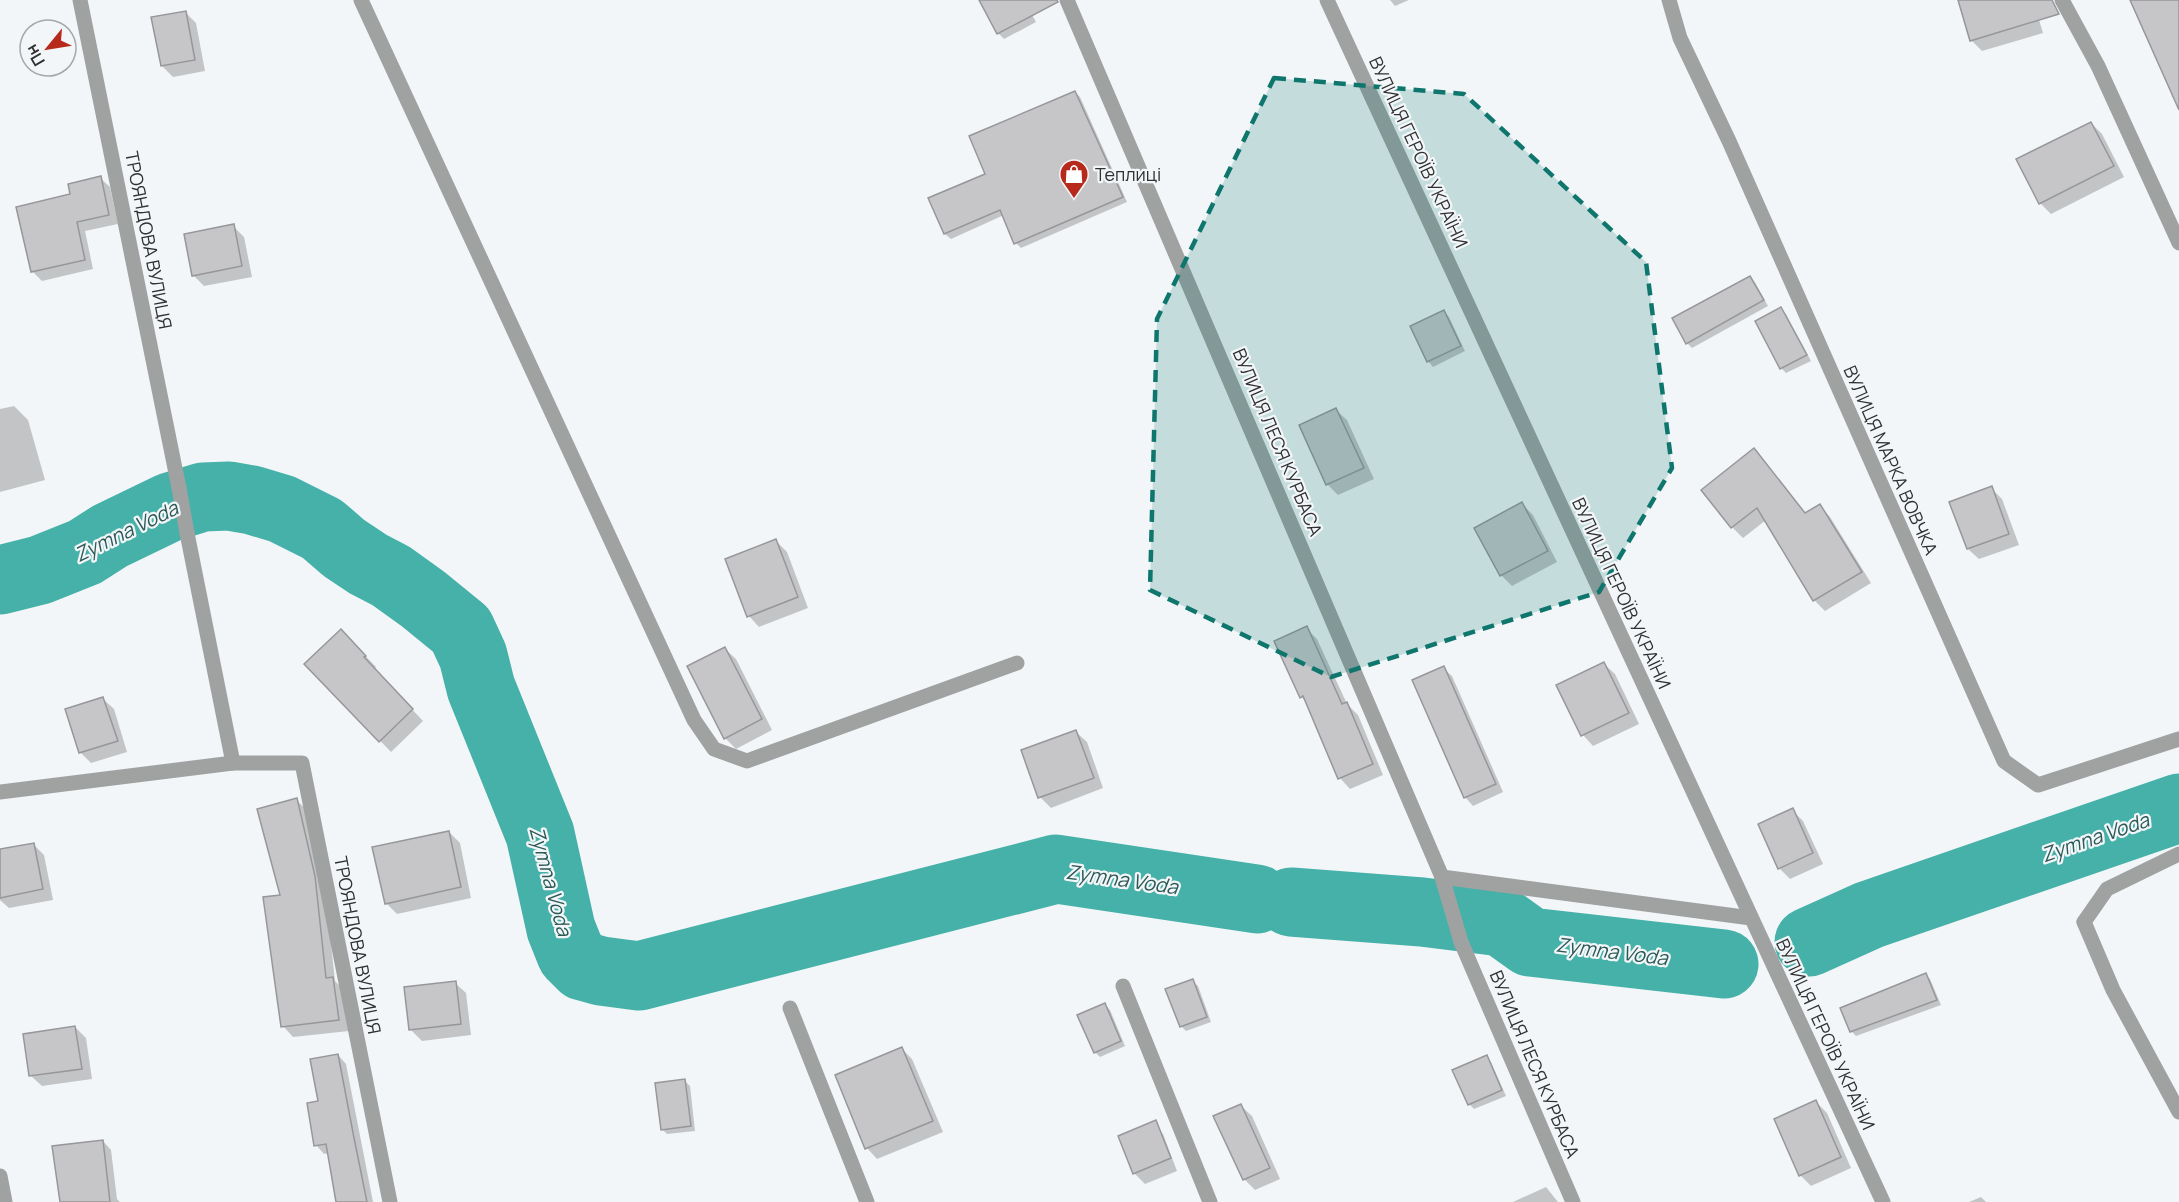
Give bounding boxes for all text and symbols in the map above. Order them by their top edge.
north arrow [18,18,78,78]
text: Пн [20,41,50,70]
street label: ВУЛИЦЯ ГЕРОЇВ УКРАЇНИ [1364,52,1474,252]
street label: ТРОЯНДОВА ВУЛИЦЯ [120,149,178,331]
shop icon: Теплиці [1058,158,1090,200]
place label: Теплиці [1095,162,1161,186]
street label: ВУЛИЦЯ ЛЕСЯ КУРБАСА [1228,345,1329,540]
street label: ВУЛИЦЯ МАРКА ВОВЧКА [1838,361,1944,559]
street label: ВУЛИЦЯ ГЕРОЇВ УКРАЇНИ [1567,493,1677,693]
water label: Zymna Voda [70,494,183,568]
water label: Zymna Voda [2037,806,2153,868]
water label: Zymna Voda [523,823,579,940]
street label: ТРОЯНДОВА ВУЛИЦЯ [329,854,387,1036]
water label: Zymna Voda [1064,858,1180,900]
water label: Zymna Voda [1555,931,1670,971]
street label: ВУЛИЦЯ ГЕРОЇВ УКРАЇНИ [1771,934,1881,1134]
street label: ВУЛИЦЯ ЛЕСЯ КУРБАСА [1485,967,1586,1162]

